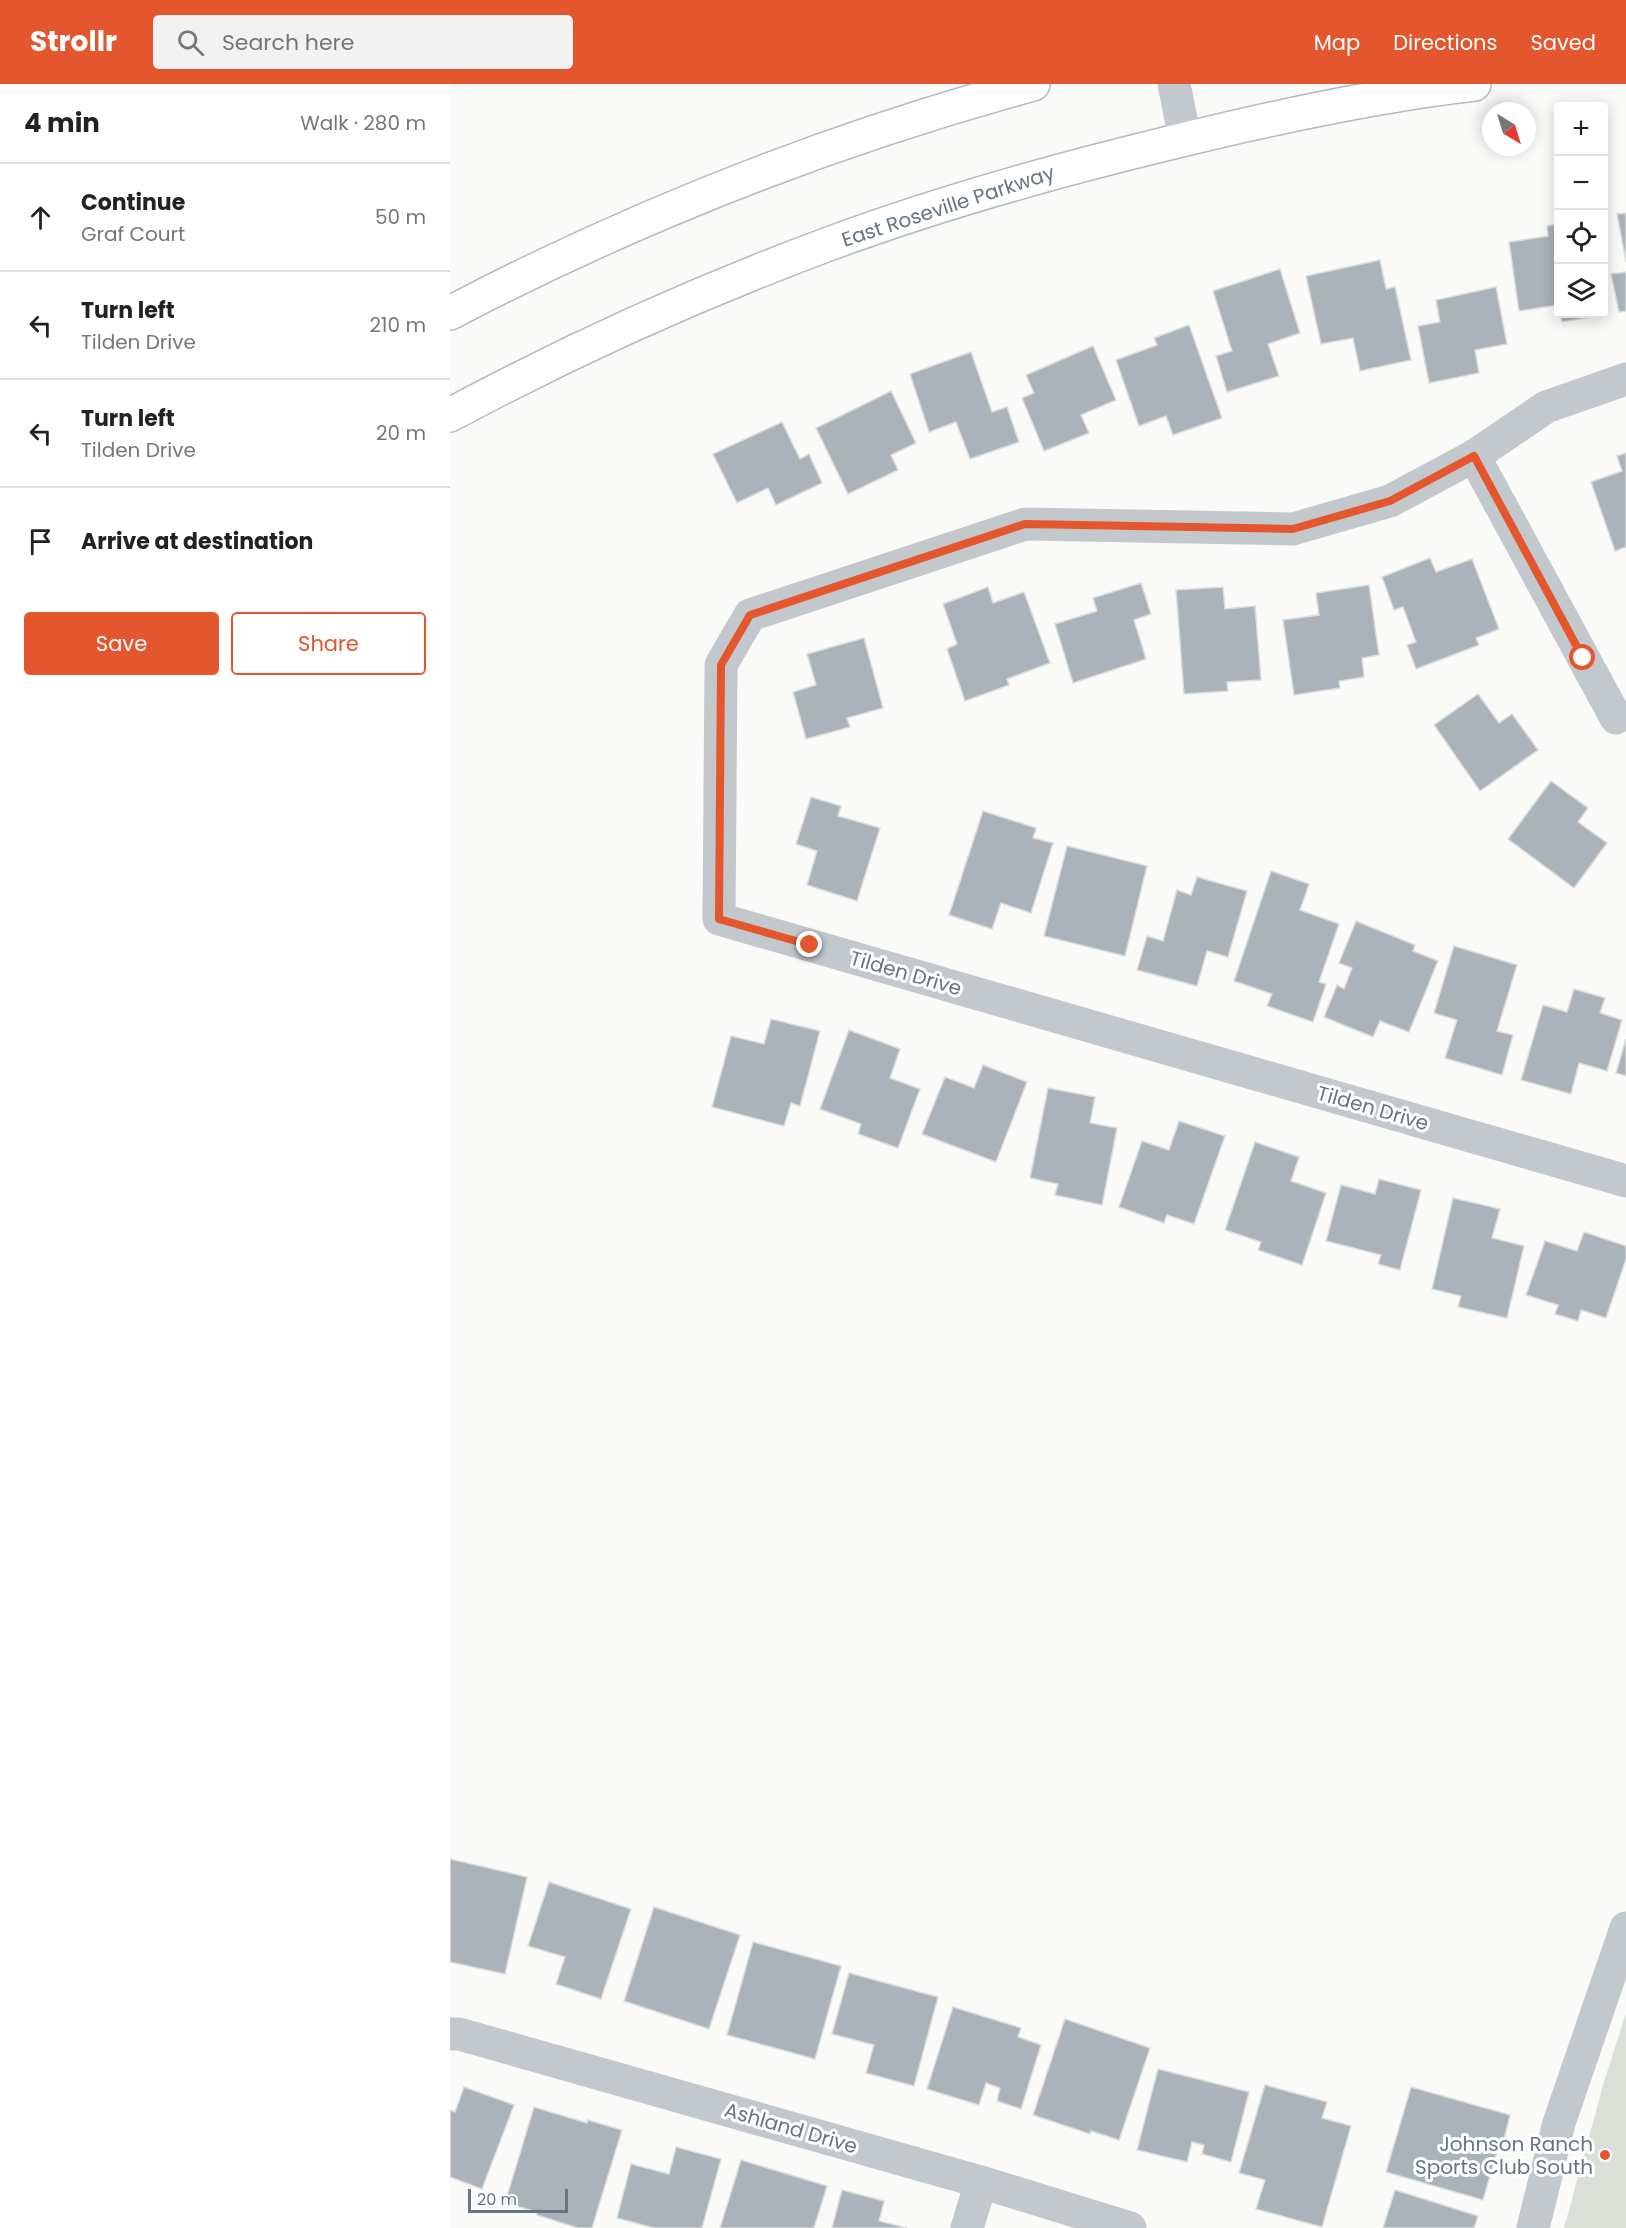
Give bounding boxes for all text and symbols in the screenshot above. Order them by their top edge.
search box [153,15,573,69]
text: Strollr [30,22,117,61]
icon: search [174,26,207,59]
text: Search here [222,27,354,58]
text: Map [1314,28,1360,57]
text: Directions [1393,28,1497,57]
text: Saved [1530,28,1596,57]
north arrow [1482,102,1536,156]
map controls [1554,102,1608,318]
button: + [1554,102,1608,156]
text: 4 min [24,105,100,141]
text: Walk · 280 m [300,109,426,137]
button: − [1554,156,1608,210]
street label: East Roseville Parkway [838,158,1058,254]
text: Continue [81,187,185,218]
icon: ahead [24,201,57,234]
text: 50 m [375,203,426,231]
button: locate [1554,210,1608,264]
text: Graf Court [81,220,185,248]
button: layers [1554,264,1608,318]
text: Turn left [81,295,175,326]
icon: left [24,309,57,342]
text: 210 m [370,311,426,339]
text: Tilden Drive [81,328,196,356]
text: Turn left [81,403,175,434]
icon: left [24,417,57,450]
text: 20 m [376,419,426,447]
text: Tilden Drive [81,436,196,464]
icon: arrive [24,525,57,558]
text: Arrive at destination [81,526,313,557]
button: Save [24,612,219,675]
button: Share [231,612,426,675]
route start [1569,644,1595,670]
route end [796,931,822,957]
street label: Tilden Drive [847,944,965,1002]
street label: Tilden Drive [1314,1079,1432,1137]
street label: Ashland Drive [721,2096,861,2160]
place label: Johnson Ranch Sports Club South [1415,2130,1593,2181]
marker: Johnson Ranch Sports Club South [1598,2148,1612,2162]
scale bar [468,2186,568,2214]
text: 20 m [477,2188,517,2211]

